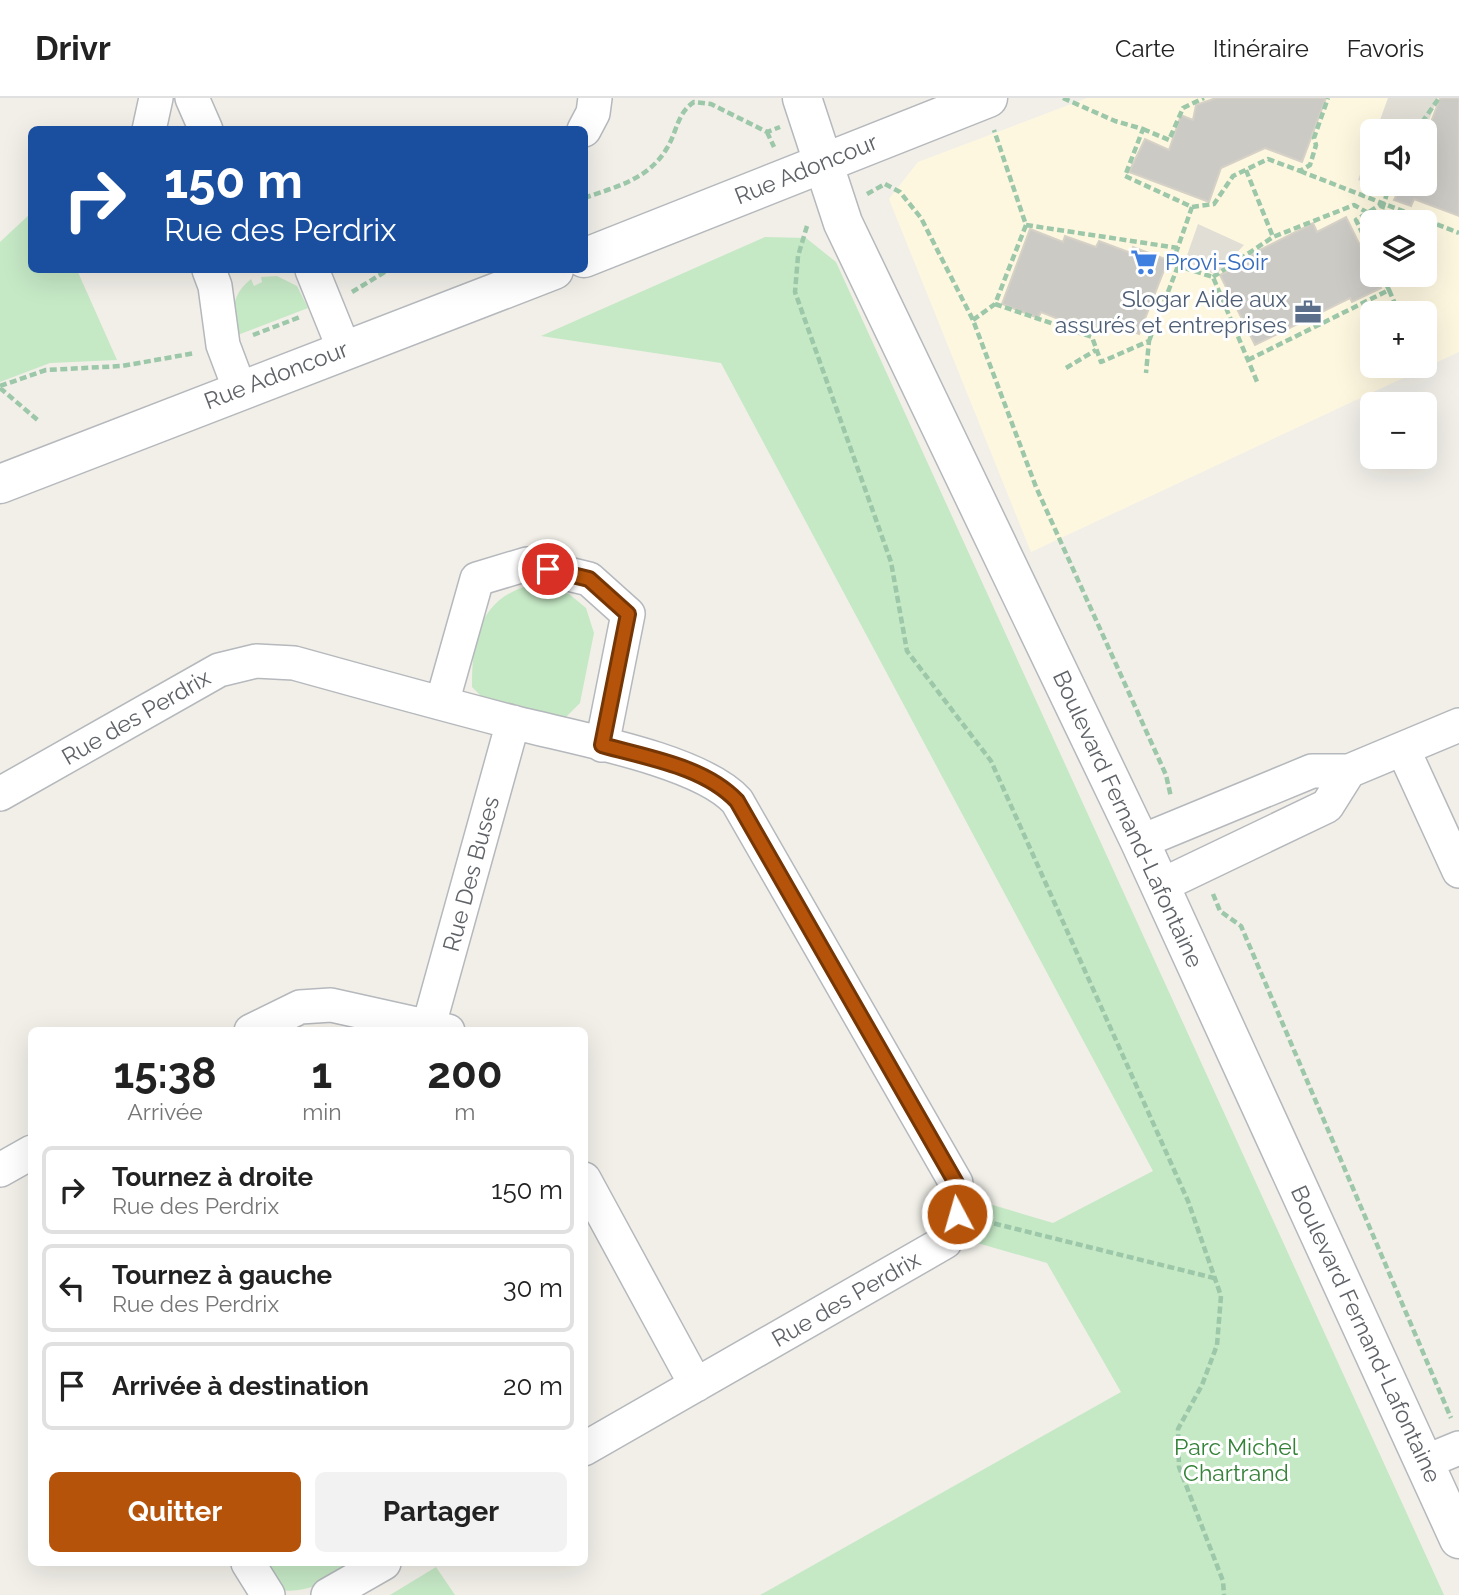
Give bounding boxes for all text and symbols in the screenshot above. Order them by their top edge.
text: Drivr [35,29,111,68]
text: Carte [1115,34,1175,63]
text: Itinéraire [1213,34,1309,63]
text: Favoris [1347,34,1424,63]
map controls [1360,119,1437,469]
button: sound [1360,119,1437,196]
street label: Rue Adoncour [730,128,881,209]
text: 150 m [164,152,303,209]
icon: right [49,154,140,245]
button: layers [1360,210,1437,287]
text: Rue des Perdrix [164,211,396,248]
supermarket icon: Provi-Soir [1129,247,1159,277]
place label: Provi-Soir [1165,248,1268,275]
place label: Slogar Aide aux assurés et entreprises [1055,285,1287,338]
office icon: Slogar Aide aux assurés et entreprises [1293,297,1323,327]
button: + [1360,301,1437,378]
street label: Rue Adoncour [200,335,351,414]
button: − [1360,392,1437,469]
pin [518,539,578,599]
icon: arrive [529,550,567,588]
street label: Rue des Perdrix [57,663,215,770]
street label: Boulevard Fernand-Lafontaine [1048,666,1209,972]
street label: Rue Des Buses [437,793,504,954]
text: 15:38 [113,1049,217,1098]
text: 1 [312,1049,332,1098]
text: 200 [427,1049,502,1098]
text: Arrivée [127,1098,203,1125]
text: min [302,1098,342,1125]
text: m [454,1098,475,1125]
text: Tournez à droite [112,1162,313,1192]
icon: right [53,1171,91,1209]
text: 150 m [491,1175,563,1205]
position arrow [920,1177,994,1251]
street label: Boulevard Fernand-Lafontaine [1286,1181,1447,1487]
text: Rue des Perdrix [112,1192,279,1219]
street label: Rue des Perdrix [767,1245,925,1352]
text: Tournez à gauche [112,1260,332,1290]
icon: left [53,1269,91,1307]
text: 30 m [503,1273,563,1303]
text: Rue des Perdrix [112,1290,279,1317]
icon: arrive [53,1367,91,1405]
text: Arrivée à destination [112,1371,369,1401]
text: 20 m [503,1371,563,1401]
park label: Parc Michel Chartrand [1174,1433,1299,1486]
button: Quitter [49,1472,301,1552]
button: Partager [315,1472,567,1552]

